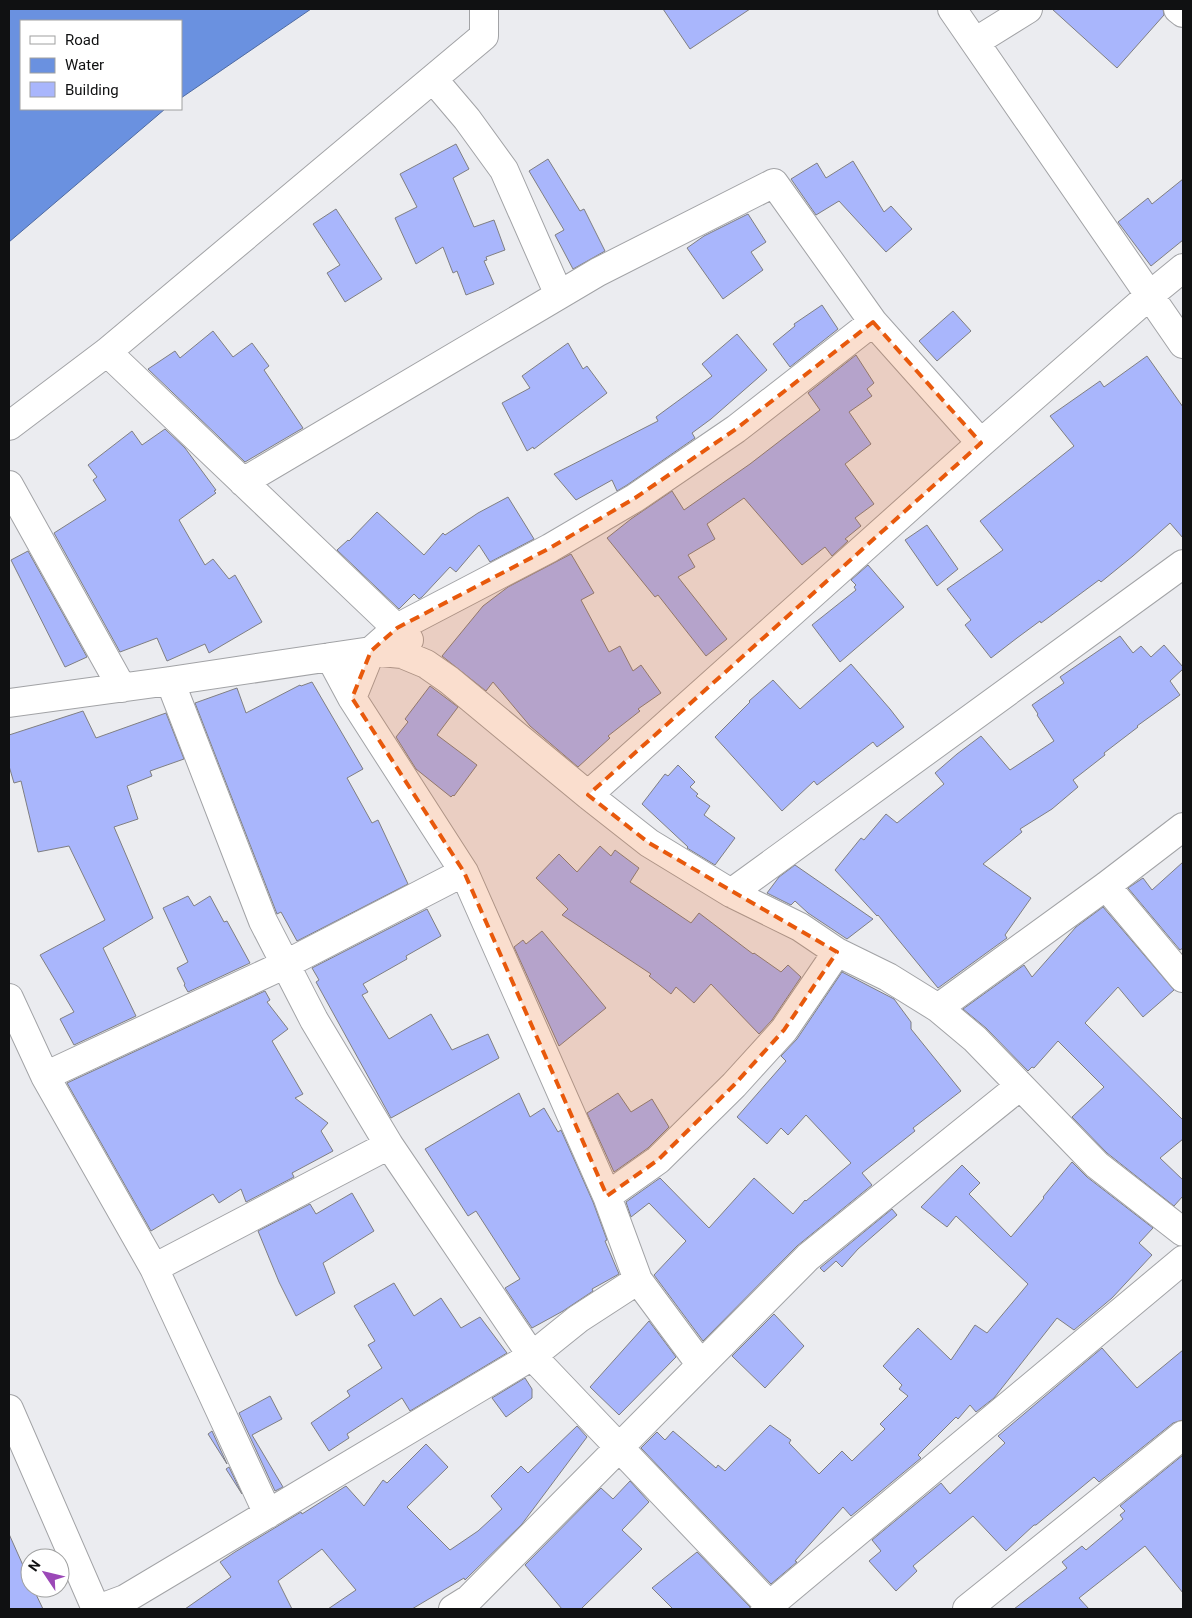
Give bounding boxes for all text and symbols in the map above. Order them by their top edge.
legend [20,20,182,110]
text: Road [65,31,99,49]
text: Water [65,56,104,74]
text: Building [65,81,119,99]
north arrow [20,1548,70,1598]
text: N [25,1557,44,1574]

